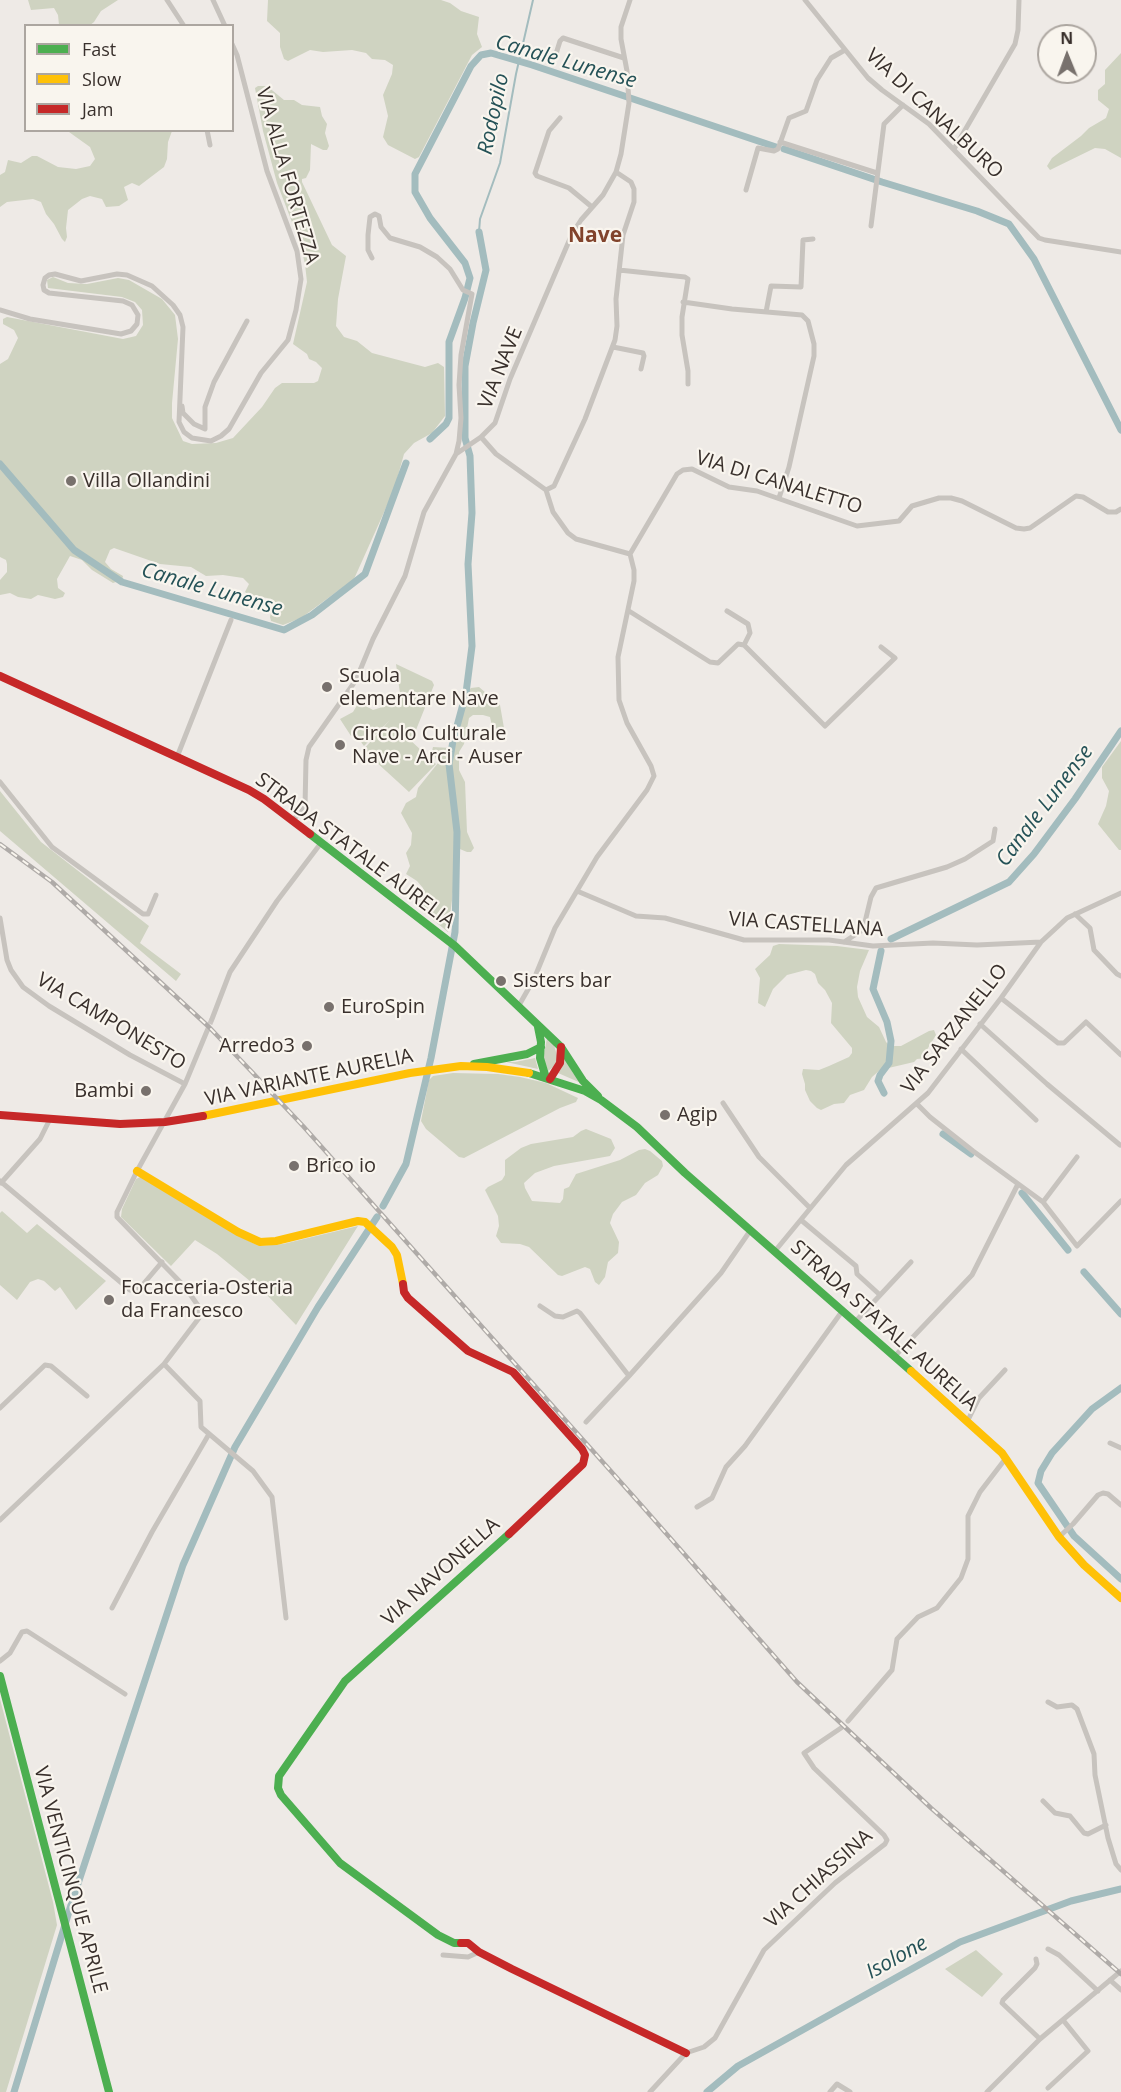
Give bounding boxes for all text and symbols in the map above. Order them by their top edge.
legend [24,24,234,132]
north arrow [1037,24,1097,84]
text: N [1060,27,1073,49]
water label: Canale Lunense [492,30,640,94]
text: Fast [82,37,116,61]
street label: VIA DI CANALBURO [860,44,1008,184]
text: Slow [82,67,121,91]
water label: Rodopilo [473,71,515,157]
street label: VIA ALLA FORTEZZA [250,85,324,267]
text: Jam [82,97,114,121]
district label: Nave [568,223,622,249]
street label: VIA NAVE [474,324,528,412]
street label: VIA DI CANALETTO [693,446,865,520]
place label: Villa Ollandini [83,469,210,493]
marker: Villa Ollandini [64,474,78,488]
water label: Canale Lunense [138,558,286,622]
place label: Scuola elementare Nave [339,664,499,711]
marker: Scuola elementare Nave [320,680,334,694]
place label: Circolo Culturale Nave - Arci - Auser [352,722,522,769]
marker: Circolo Culturale Nave - Arci - Auser [333,738,347,752]
water label: Canale Lunense [991,740,1099,872]
street label: STRADA STATALE AURELIA [250,768,460,934]
street label: VIA CASTELLANA [728,908,884,942]
street label: VIA SARZANELLO [897,959,1013,1099]
street label: VIA CAMPONESTO [32,968,190,1076]
place label: Sisters bar [513,969,611,993]
marker: Sisters bar [494,974,508,988]
place label: EuroSpin [341,995,425,1019]
marker: EuroSpin [322,1000,336,1014]
place label: Arredo3 [219,1034,295,1058]
marker: Arredo3 [300,1039,314,1053]
street label: VIA VARIANTE AURELIA [203,1044,415,1112]
place label: Bambi [74,1079,134,1103]
marker: Bambi [139,1084,153,1098]
place label: Agip [677,1103,718,1127]
marker: Agip [658,1108,672,1122]
place label: Brico io [306,1154,376,1178]
marker: Brico io [287,1159,301,1173]
street label: STRADA STATALE AURELIA [785,1236,983,1416]
place label: Focacceria-Osteria da Francesco [121,1276,293,1323]
marker: Focacceria-Osteria da Francesco [102,1293,116,1307]
street label: VIA NAVONELLA [377,1513,505,1631]
street label: VIA VENTICINQUE APRILE [28,1764,112,1996]
street label: VIA CHIASSINA [760,1825,878,1933]
water label: Isolone [862,1931,932,1985]

